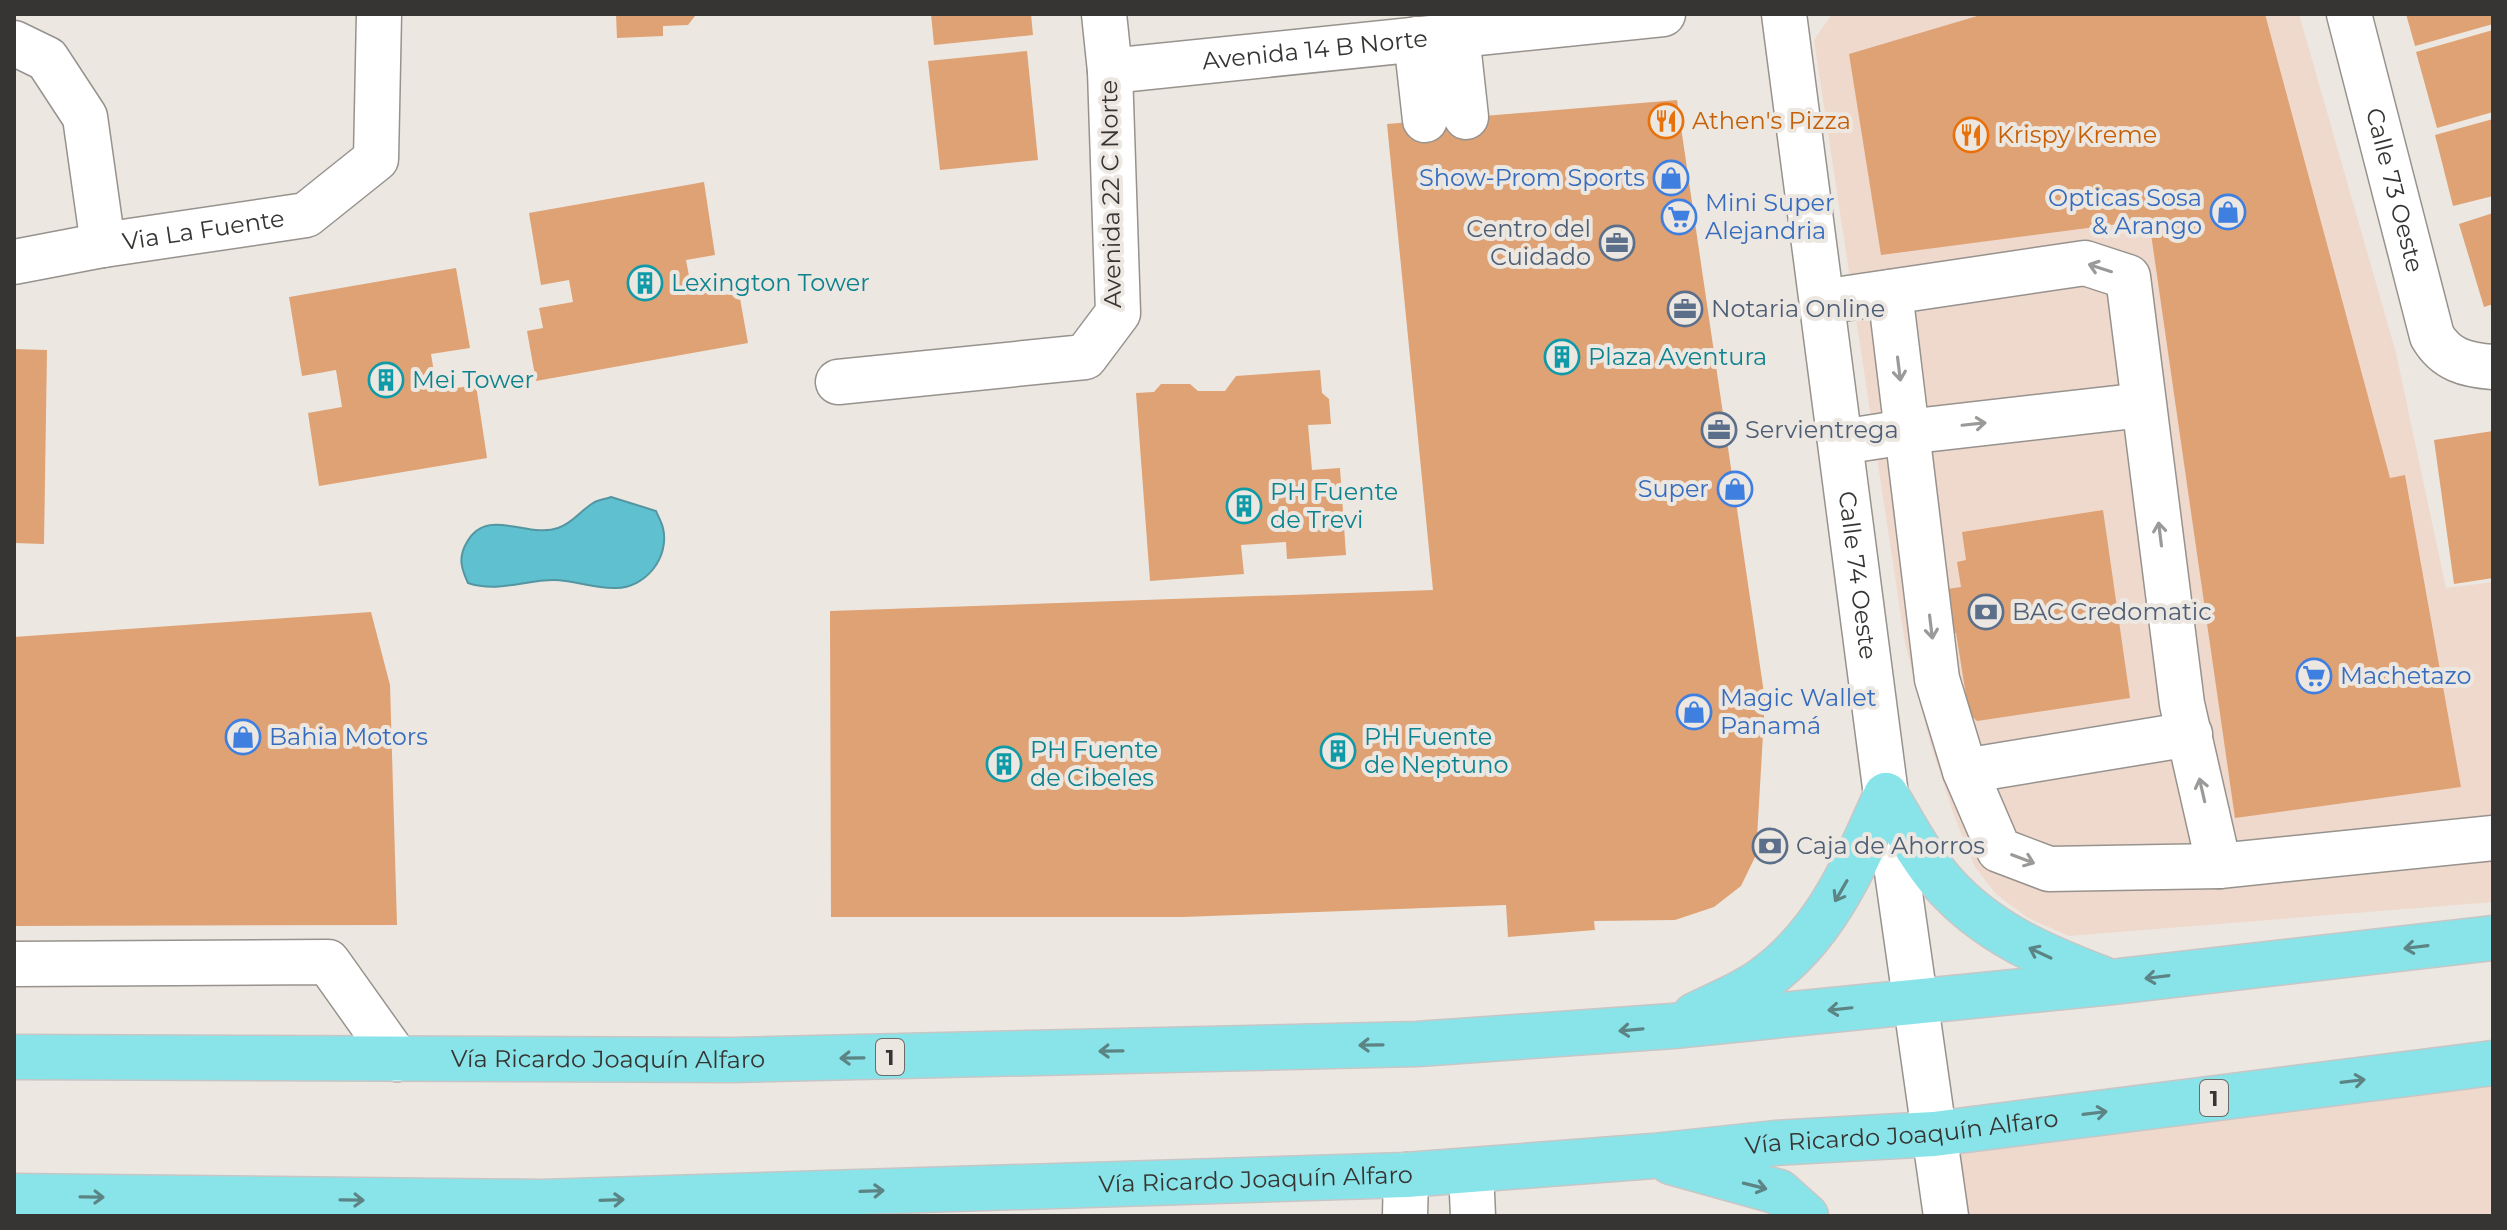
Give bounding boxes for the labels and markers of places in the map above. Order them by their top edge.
restaurant icon: Athen's Pizza [1647,102,1685,140]
place label: Athen's Pizza [1692,106,1851,135]
restaurant icon: Krispy Kreme [1952,116,1990,154]
place label: Krispy Kreme [1997,120,2157,149]
shop icon: Show-Prom Sports [1652,159,1690,197]
place label: Show-Prom Sports [1419,163,1645,192]
place label: Opticas Sosa & Arango [2048,183,2202,240]
place label: Mini Super Alejandria [1705,188,1835,245]
shop icon: Opticas Sosa & Arango [2209,193,2247,231]
supermarket icon: Mini Super Alejandria [1660,198,1698,236]
place label: Centro del Cuidado [1466,214,1591,271]
office icon: Centro del Cuidado [1598,224,1636,262]
building icon: Lexington Tower [626,264,664,302]
place label: Lexington Tower [671,268,870,297]
office icon: Notaria Online [1666,290,1704,328]
place label: Notaria Online [1711,294,1885,323]
building icon: Plaza Aventura [1543,338,1581,376]
place label: Plaza Aventura [1588,342,1767,371]
building icon: Mei Tower [367,361,405,399]
place label: Mei Tower [412,365,534,394]
office icon: Servientrega [1700,411,1738,449]
place label: Servientrega [1745,415,1899,444]
shop icon: Super [1716,470,1754,508]
place label: Super [1638,474,1709,503]
place label: PH Fuente de Trevi [1270,477,1398,534]
building icon: PH Fuente de Trevi [1225,487,1263,525]
bank icon: BAC Credomatic [1967,593,2005,631]
place label: BAC Credomatic [2012,597,2212,626]
supermarket icon: Machetazo [2295,657,2333,695]
place label: Machetazo [2340,661,2472,690]
place label: Magic Wallet Panamá [1720,683,1877,740]
shop icon: Magic Wallet Panamá [1675,693,1713,731]
shop icon: Bahia Motors [224,718,262,756]
place label: Bahia Motors [269,722,428,751]
place label: PH Fuente de Neptuno [1364,722,1508,779]
building icon: PH Fuente de Neptuno [1319,732,1357,770]
place label: PH Fuente de Cibeles [1030,735,1158,792]
building icon: PH Fuente de Cibeles [985,745,1023,783]
bank icon: Caja de Ahorros [1751,827,1789,865]
place label: Caja de Ahorros [1796,831,1985,860]

